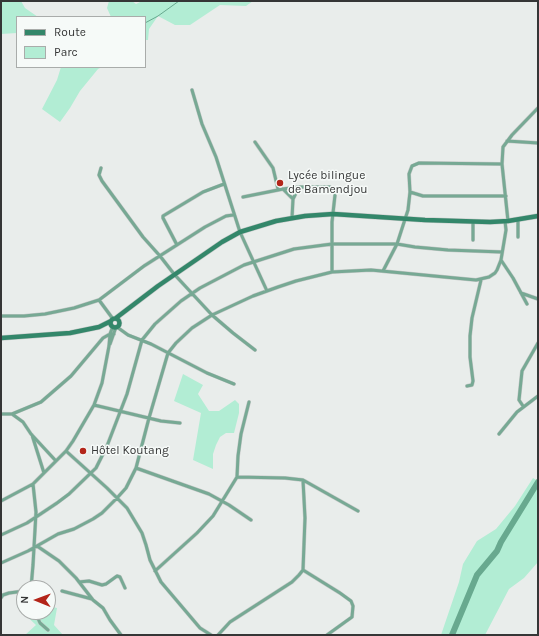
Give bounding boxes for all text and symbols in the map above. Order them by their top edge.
legend [16,16,146,68]
text: Route [54,25,86,39]
text: Parc [54,45,78,59]
place label: Lycée bilingue de Bamendjou [288,169,368,197]
marker: Lycée bilingue de Bamendjou [275,178,285,188]
place label: Hôtel Koutang [91,444,169,458]
marker: Hôtel Koutang [78,446,88,456]
north arrow [16,580,56,620]
text: N [18,596,31,604]

